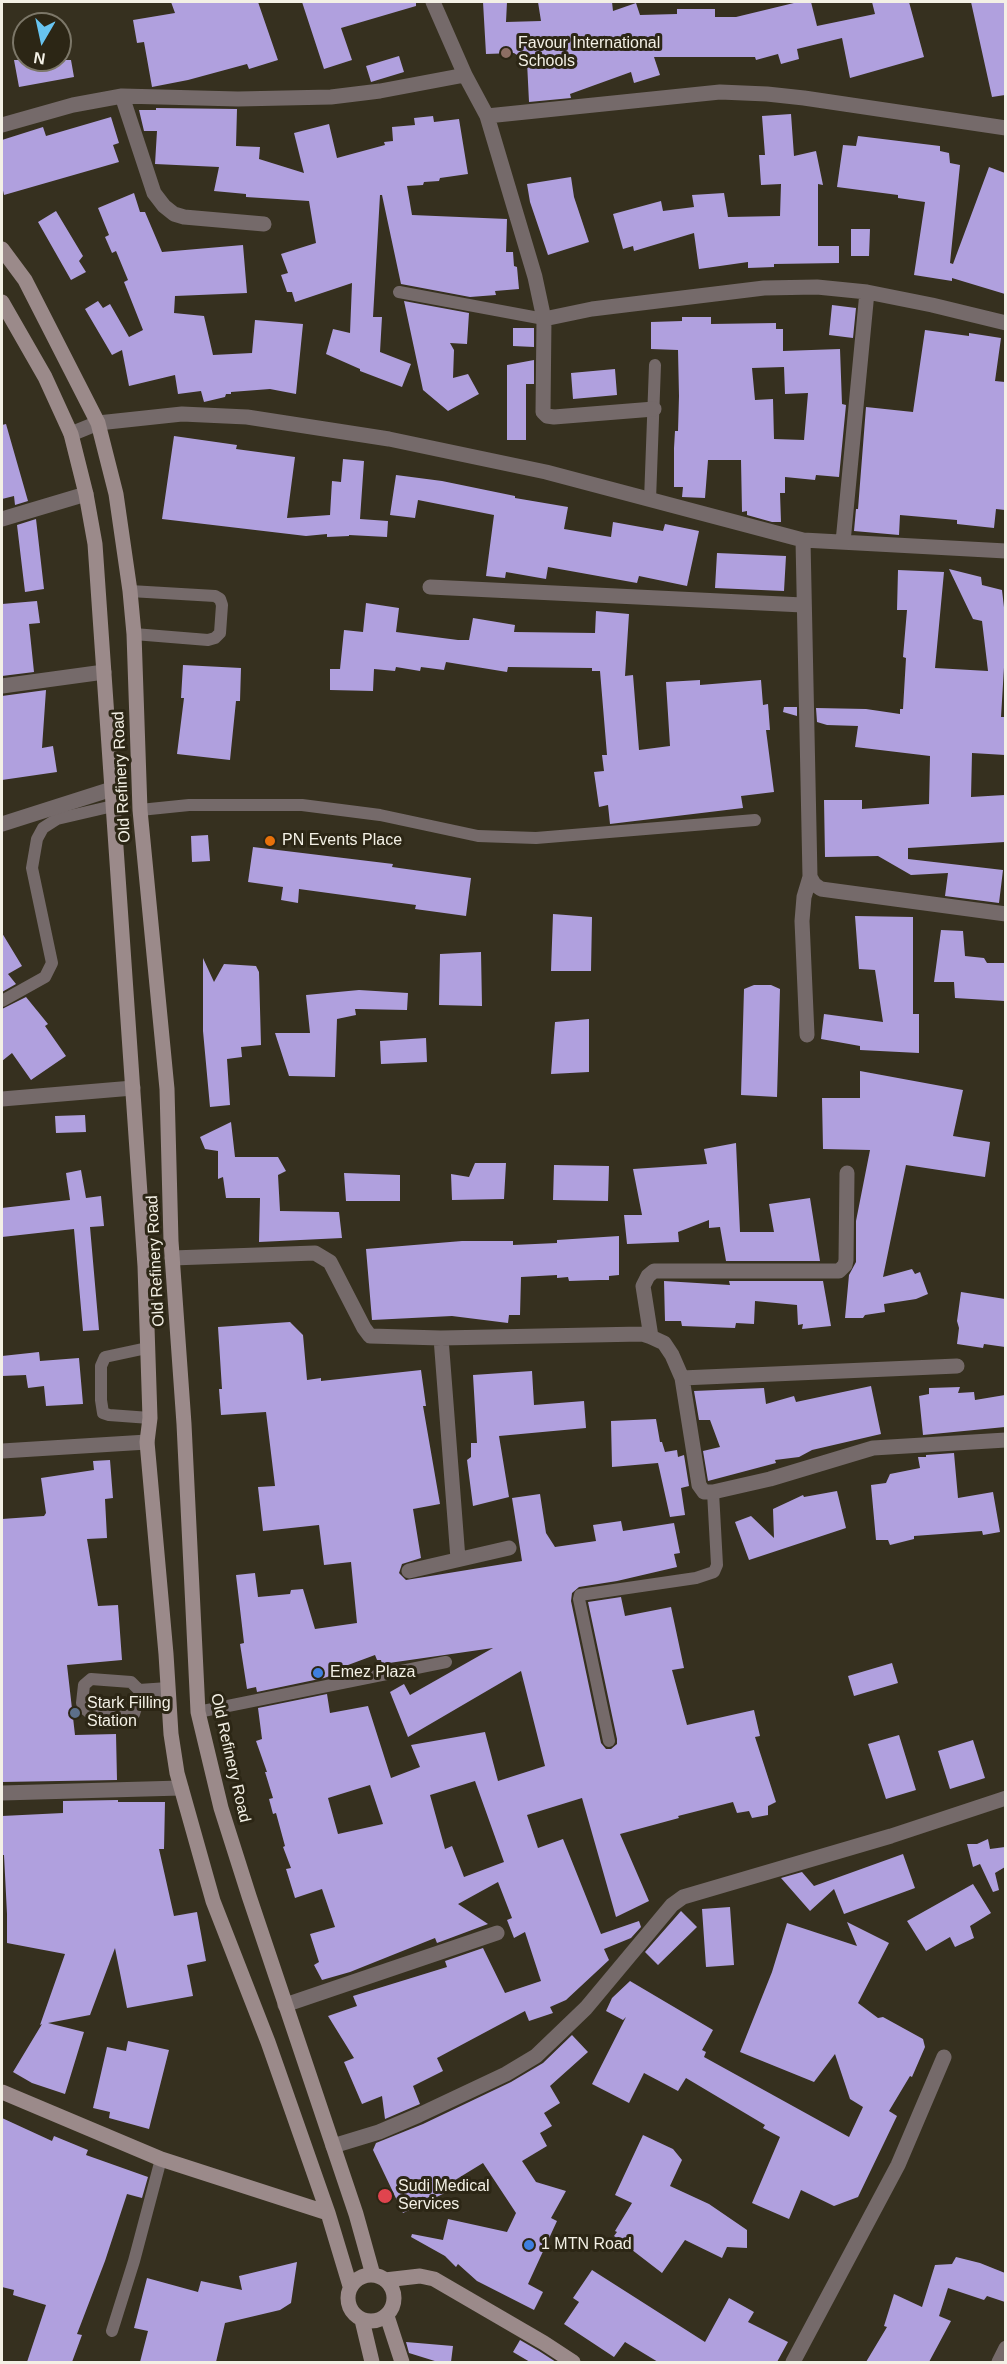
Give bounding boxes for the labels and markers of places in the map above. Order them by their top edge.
place label: Favour International Schools [518,34,660,72]
marker: Favour International Schools [499,46,513,60]
place label: PN Events Place [282,831,402,851]
marker: PN Events Place [263,834,277,848]
place label: Emez Plaza [330,1663,415,1683]
marker: Emez Plaza [311,1666,325,1680]
place label: Stark Filling Station [87,1694,171,1732]
marker: Stark Filling Station [68,1706,82,1720]
place label: Sudi Medical Services [398,2177,490,2215]
marker: Sudi Medical Services [376,2187,394,2205]
place label: 1 MTN Road [541,2235,632,2255]
marker: 1 MTN Road [522,2238,536,2252]

